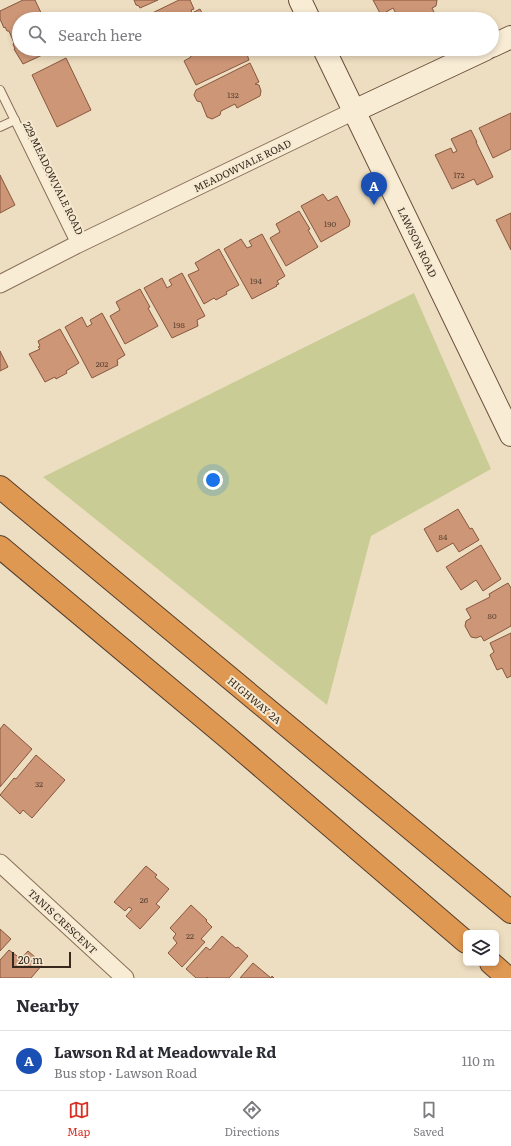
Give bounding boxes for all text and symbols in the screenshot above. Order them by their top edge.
search box [12,12,499,56]
icon: search [26,23,48,45]
text: Search here [58,23,142,46]
house number: 132 [227,89,239,100]
street label: 229 MEADOWVALE ROAD [20,119,88,237]
street label: MEADOWVALE ROAD [191,135,294,195]
house number: 172 [453,169,465,180]
pin: A [361,172,387,205]
street label: LAWSON ROAD [394,204,442,280]
house number: 190 [324,218,336,229]
house number: 194 [250,275,263,286]
house number: 198 [173,319,186,330]
house number: 202 [96,358,108,369]
your location [203,470,223,490]
house number: 84 [439,531,448,542]
house number: 80 [487,610,497,621]
street label: HIGHWAY 2A [225,673,286,727]
house number: 32 [35,778,43,789]
street label: TANIS CRESCENT [25,885,101,957]
house number: 26 [140,894,149,905]
house number: 22 [186,930,194,941]
map controls [463,930,499,966]
button: layers [463,930,499,966]
scale bar [12,950,71,969]
text: 20 m [18,951,43,967]
text: Nearby [16,992,79,1017]
text: Lawson Rd at Meadowvale Rd [54,1040,276,1063]
text: A [24,1051,34,1070]
text: 110 m [462,1051,495,1070]
text: Bus stop · Lawson Road [54,1063,197,1082]
tab: Map [67,1099,90,1139]
tab: Directions [224,1099,279,1139]
tab: Saved [413,1099,444,1139]

